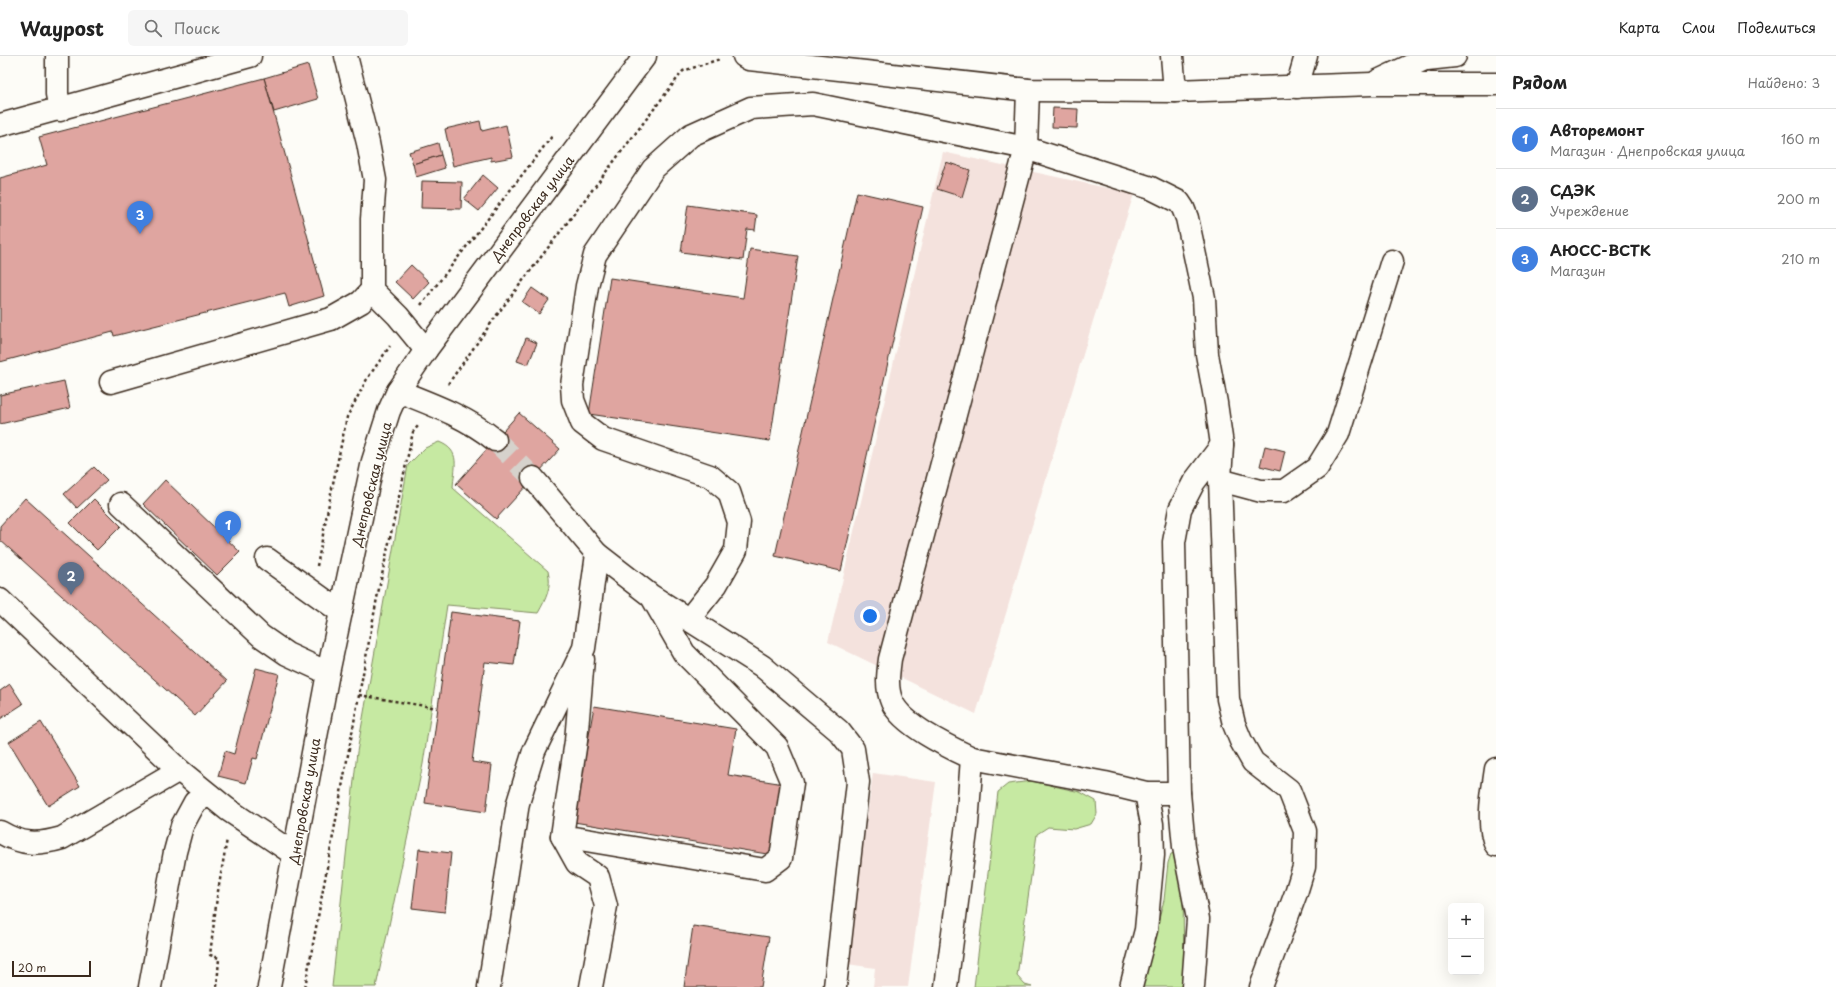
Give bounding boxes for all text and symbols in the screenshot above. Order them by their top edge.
search box [128,10,408,46]
text: Waypost [20,14,104,42]
text: Поиск [174,16,220,39]
icon: search [142,17,164,39]
text: Карта [1619,17,1660,38]
text: Слои [1682,17,1715,38]
text: Поделиться [1737,17,1816,38]
text: Рядом [1512,69,1567,95]
text: Найдено: 3 [1748,73,1820,92]
text: Авторемонт [1550,118,1644,141]
text: 1 [1522,129,1528,148]
text: 160 m [1781,129,1820,148]
text: Магазин · Днепровская улица [1550,141,1745,160]
street label: Днепровская улица [485,151,579,266]
text: СДЭК [1550,178,1595,201]
text: 2 [1520,189,1530,208]
text: 200 m [1777,189,1820,208]
pin: 3 [127,201,153,234]
text: Учреждение [1550,201,1629,220]
text: АЮСС-ВСТК [1550,238,1651,261]
text: 3 [1521,249,1529,268]
text: 210 m [1781,249,1820,268]
text: Магазин [1550,261,1606,280]
street label: Днепровская улица [346,419,396,549]
pin: 1 [215,511,241,544]
pin: 2 [58,562,84,595]
your location [860,606,880,626]
street label: Днепровская улица [283,736,325,867]
map controls [1448,903,1484,975]
button: + [1448,903,1484,939]
button: − [1448,939,1484,975]
scale bar [12,959,91,978]
text: 20 m [18,959,46,976]

